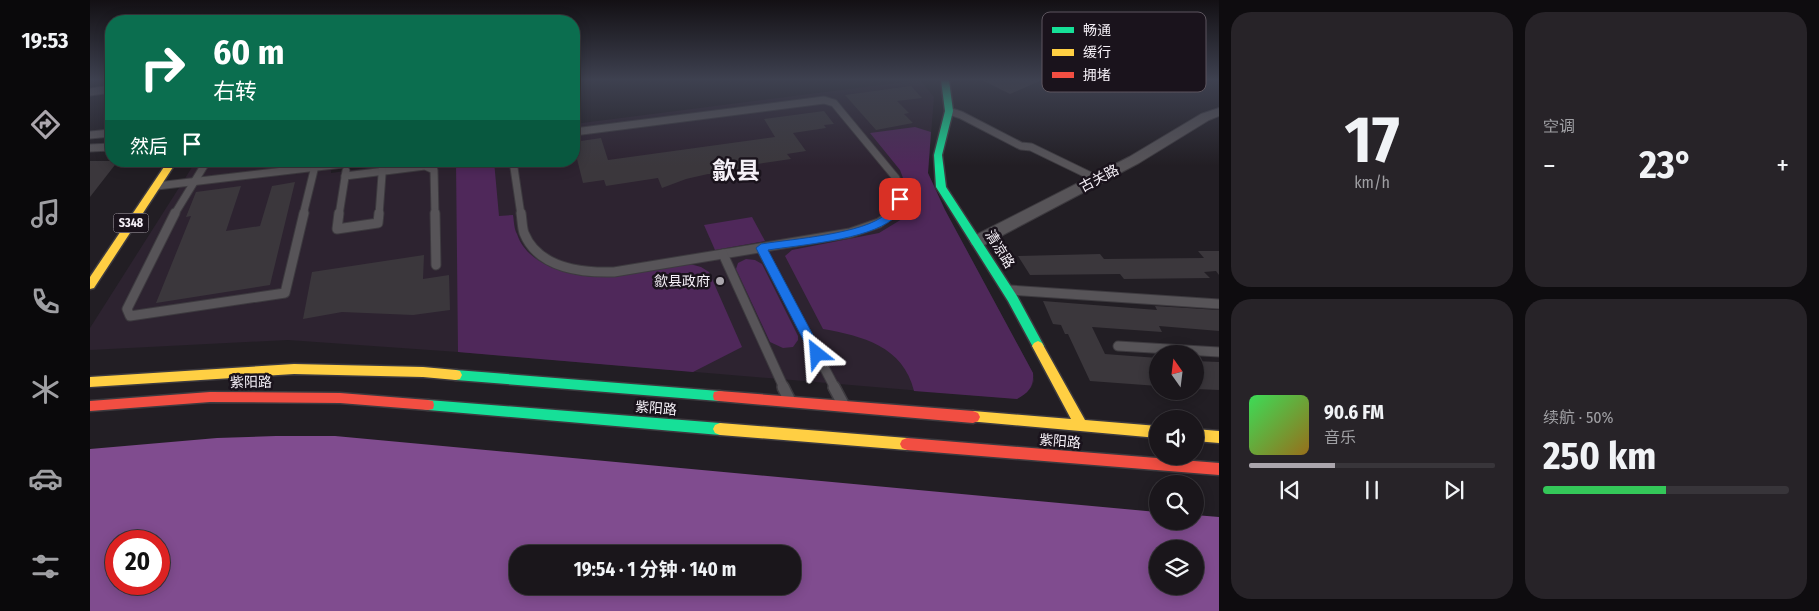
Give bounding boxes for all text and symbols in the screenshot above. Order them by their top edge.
legend [1042,12,1206,92]
text: 畅通 [1083,22,1111,39]
text: 19:53 [22,27,68,54]
text: 60 m [213,31,284,73]
icon: right [130,35,195,100]
text: 缓行 [1083,44,1111,61]
text: 拥堵 [1083,67,1111,84]
text: 右转 [213,78,257,105]
text: 17 [1344,101,1400,179]
icon: directions [28,107,63,142]
text: 空调 [1543,117,1575,136]
icon: arrive [178,130,206,158]
text: 然后 [130,135,168,158]
text: 23° [1639,142,1693,188]
text: − [1543,149,1556,182]
text: + [1776,149,1789,182]
district label: 歙县 [712,157,760,185]
street label: 古关路 [1077,161,1122,196]
text: km/h [1354,173,1390,192]
pin [879,178,921,220]
icon: arrive [886,185,914,213]
icon: music [28,196,63,231]
road number: S348 [113,214,148,232]
street label: 清凉路 [981,227,1018,272]
place label: 歙县政府 [654,273,710,290]
marker: 歙县政府 [714,275,726,287]
icon: phone [28,284,63,319]
position arrow [790,327,842,379]
north arrow [1149,345,1204,400]
map controls [1149,345,1204,595]
icon: climate [28,372,63,407]
street label: 紫阳路 [230,374,272,391]
street label: 紫阳路 [634,398,678,419]
text: 90.6 FM [1324,401,1384,424]
text: 续航 · 50% [1543,408,1614,427]
button: sound [1149,410,1204,465]
text: 音乐 [1324,428,1356,447]
street label: 紫阳路 [1038,431,1082,452]
text: 250 km [1543,433,1656,479]
icon: car [28,461,63,496]
button: search [1149,475,1204,530]
icon: previous [1276,476,1304,504]
icon: pause [1358,476,1386,504]
icon: next [1440,476,1468,504]
speed limit sign: 20 [105,530,170,595]
button: layers [1149,540,1204,595]
icon: filters [28,549,63,584]
text: 19:54 · 1 分钟 · 140 m [574,558,736,581]

